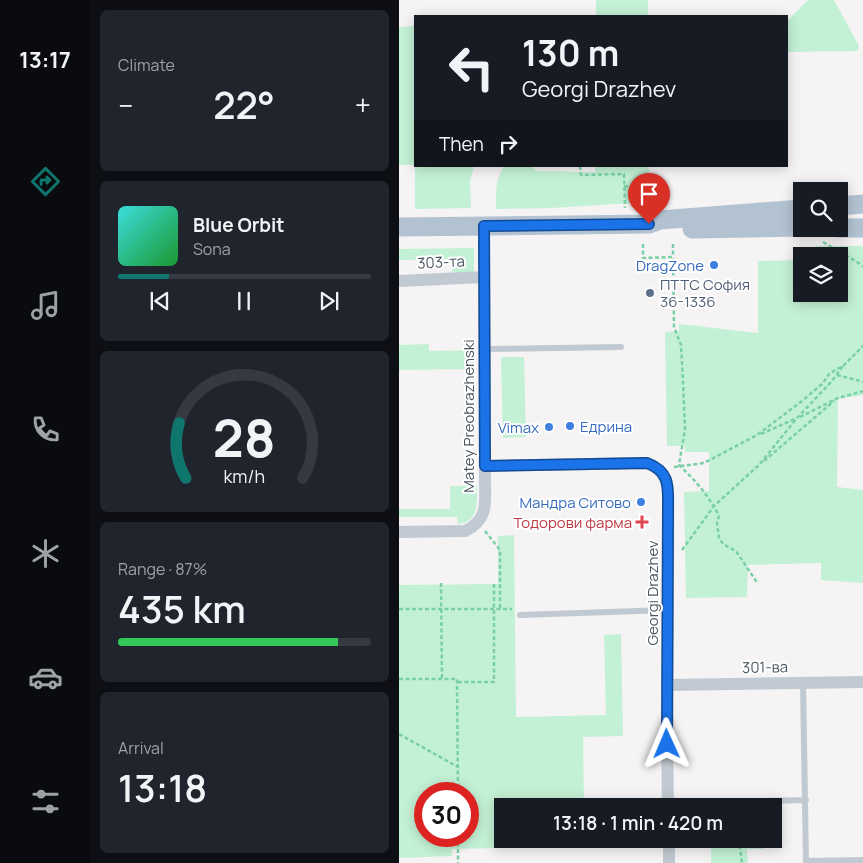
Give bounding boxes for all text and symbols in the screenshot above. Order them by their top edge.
text: 130 m [522,29,619,77]
icon: left [439,35,504,100]
text: 13:17 [19,45,71,75]
text: Climate [118,54,175,76]
text: Georgi Drazhev [522,74,676,104]
text: 22° [213,78,275,130]
text: − [118,86,133,124]
text: + [355,86,371,124]
icon: right [494,130,522,158]
text: Then [439,131,484,157]
icon: directions [28,164,63,199]
pin [628,173,670,224]
icon: arrive [635,180,663,208]
map controls [793,182,848,302]
button: search [793,182,848,237]
text: Blue Orbit [193,212,285,238]
text: Sona [193,238,231,260]
button: layers [793,247,848,302]
street label: 303-та [417,250,465,274]
place label: DragZone [636,255,704,276]
marker: DragZone [708,259,720,271]
place label: ПТТС София 36-1336 [660,274,750,312]
icon: previous [146,287,174,315]
icon: pause [230,287,258,315]
icon: next [315,287,343,315]
marker: ПТТС София 36-1336 [644,287,656,299]
icon: music [28,288,63,323]
street label: Matey Preobrazhenski [458,339,479,493]
text: 28 [213,402,276,473]
icon: phone [28,412,63,447]
place label: Едрина [580,416,632,437]
place label: Vimax [498,417,539,438]
marker: Едрина [564,420,576,432]
marker: Vimax [543,421,555,433]
text: km/h [224,464,265,488]
place label: Мандра Ситово [520,492,631,513]
marker: Мандра Ситово [635,496,647,508]
place label: Тодорови фарма [513,512,632,533]
marker: Тодорови фарма [636,516,648,528]
icon: climate [28,536,63,571]
street label: Georgi Drazhev [642,540,663,646]
text: Range · 87% [118,558,207,580]
text: 435 km [118,582,246,634]
street label: 301-ва [742,656,788,678]
icon: car [28,660,63,695]
position arrow [640,717,692,769]
text: Arrival [118,737,164,759]
text: 13:18 [118,761,207,813]
speed limit sign: 30 [414,782,479,847]
icon: filters [28,784,63,819]
text: 13:18 · 1 min · 420 m [553,810,723,836]

